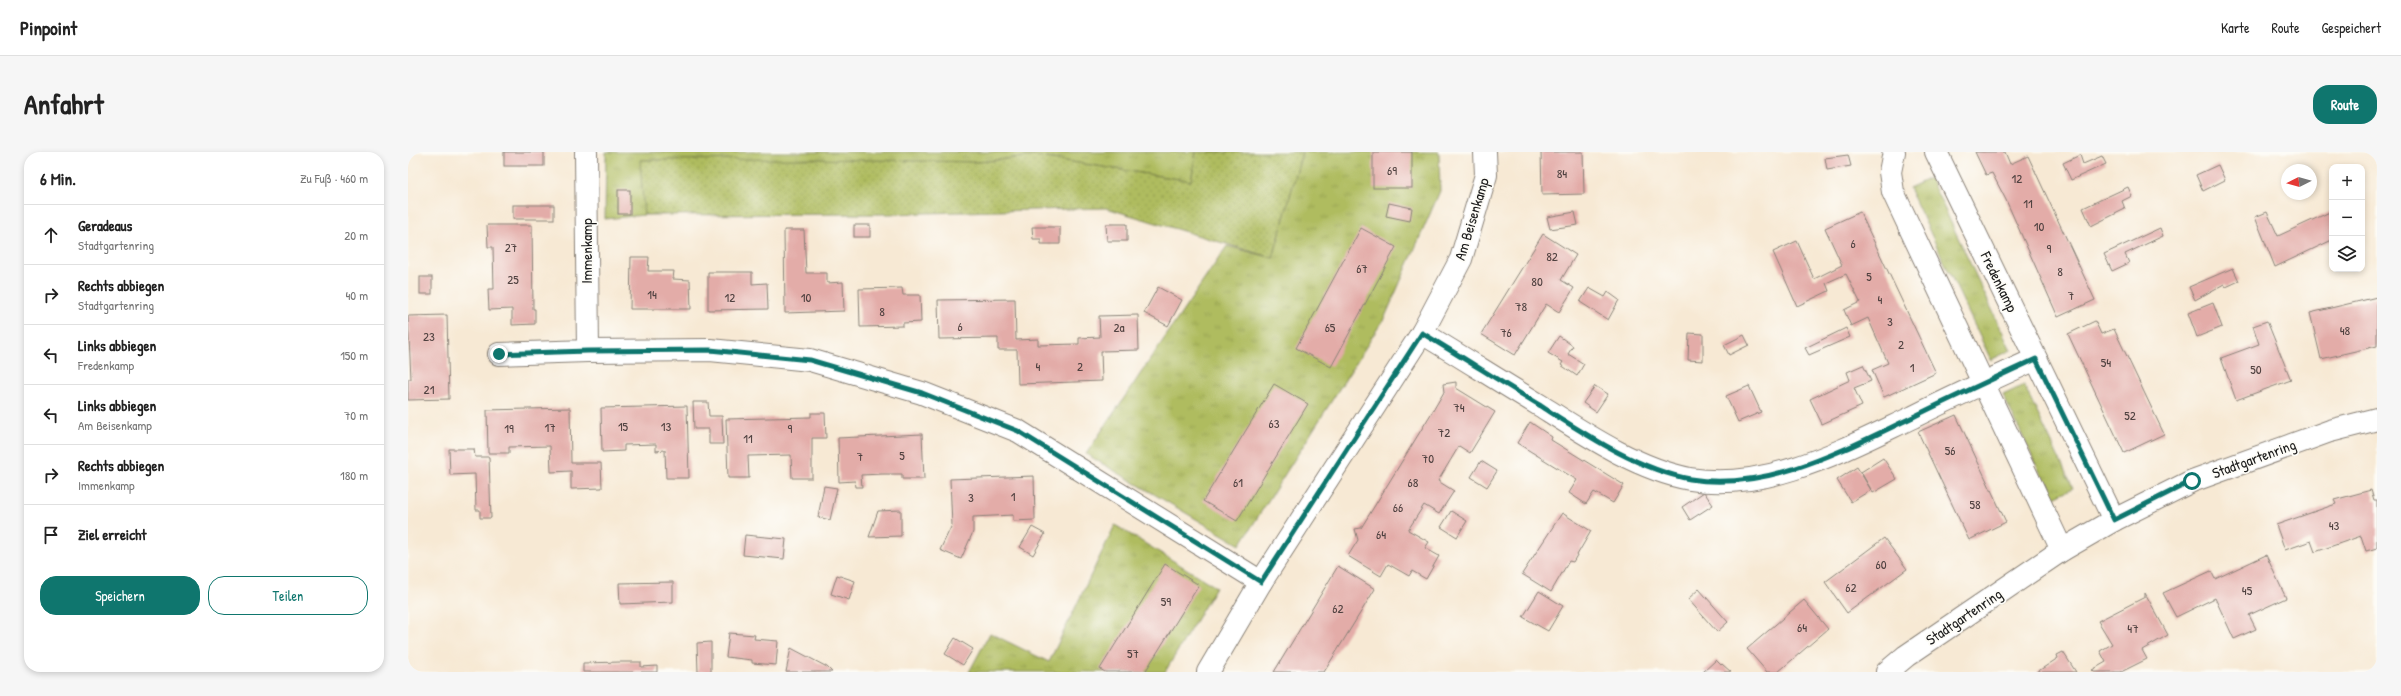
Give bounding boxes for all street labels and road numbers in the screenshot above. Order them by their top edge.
street label: Am Beisenkamp [1449,175,1494,263]
street label: Immenkamp [576,218,597,284]
street label: Fredenkamp [1975,247,2023,316]
street label: Stadtgartenring [2209,434,2299,483]
street label: Stadtgartenring [1921,583,2006,650]

